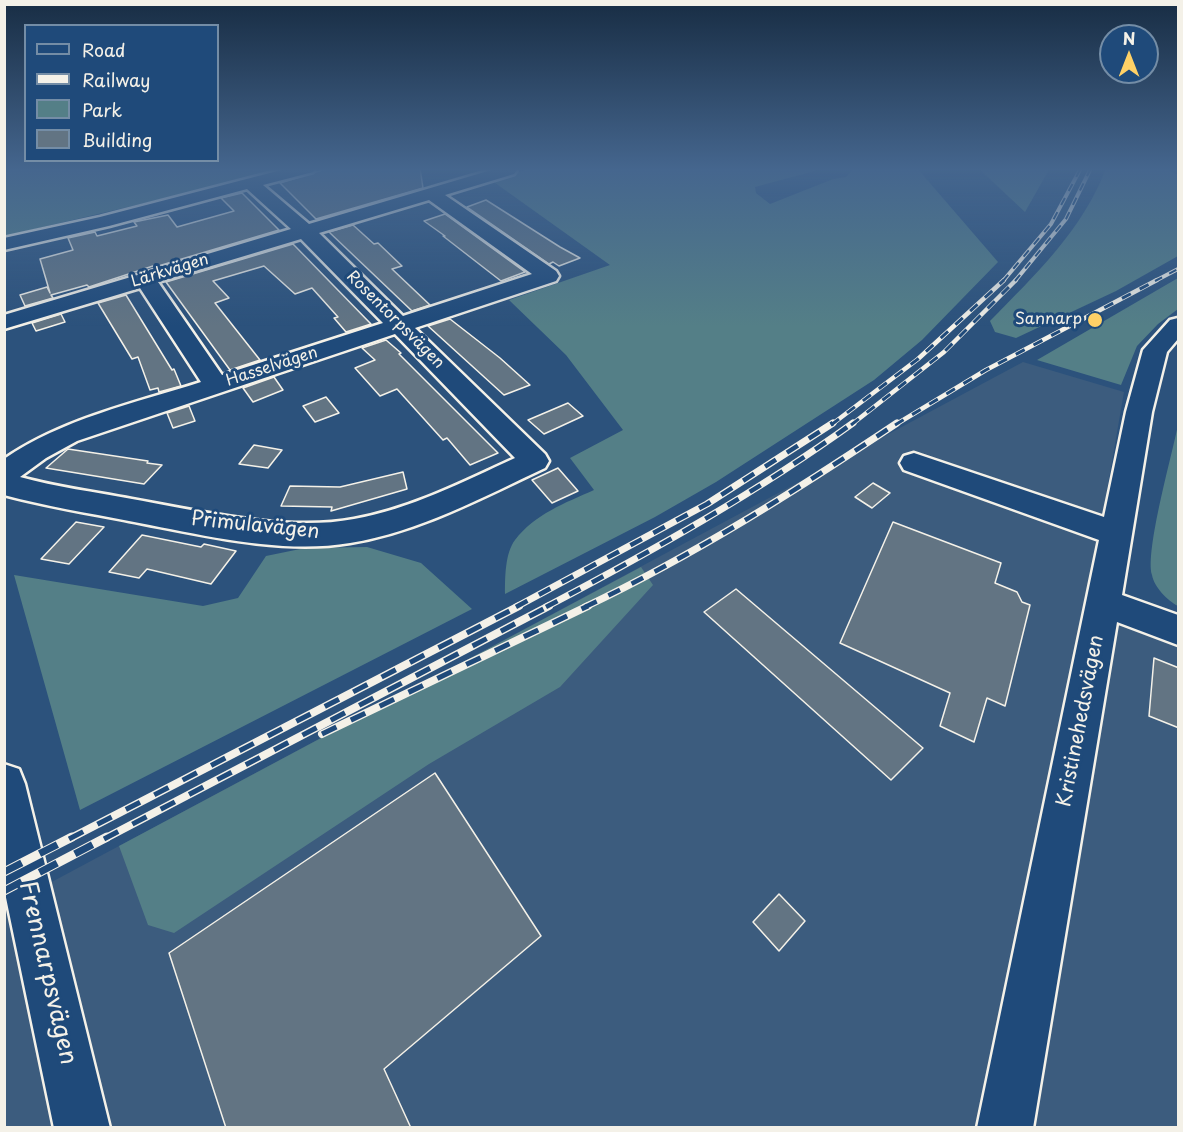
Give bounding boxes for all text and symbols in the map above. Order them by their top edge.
legend [24,24,219,162]
north arrow [1099,24,1159,84]
text: N [1123,26,1135,50]
text: Road [82,36,126,63]
text: Railway [82,66,150,93]
text: Park [82,96,122,123]
text: Building [82,126,152,153]
street label: Lärkvägen [129,250,211,292]
street label: Rosentorpsvägen [342,267,448,373]
place label: Sannarp [1015,310,1082,330]
marker: Sannarp [1086,311,1104,329]
street label: Hasselvägen [224,343,320,391]
street label: Primulavägen [190,507,320,545]
street label: Kristinehedsvägen [1053,633,1109,809]
street label: Frennarpsvägen [12,878,82,1068]

